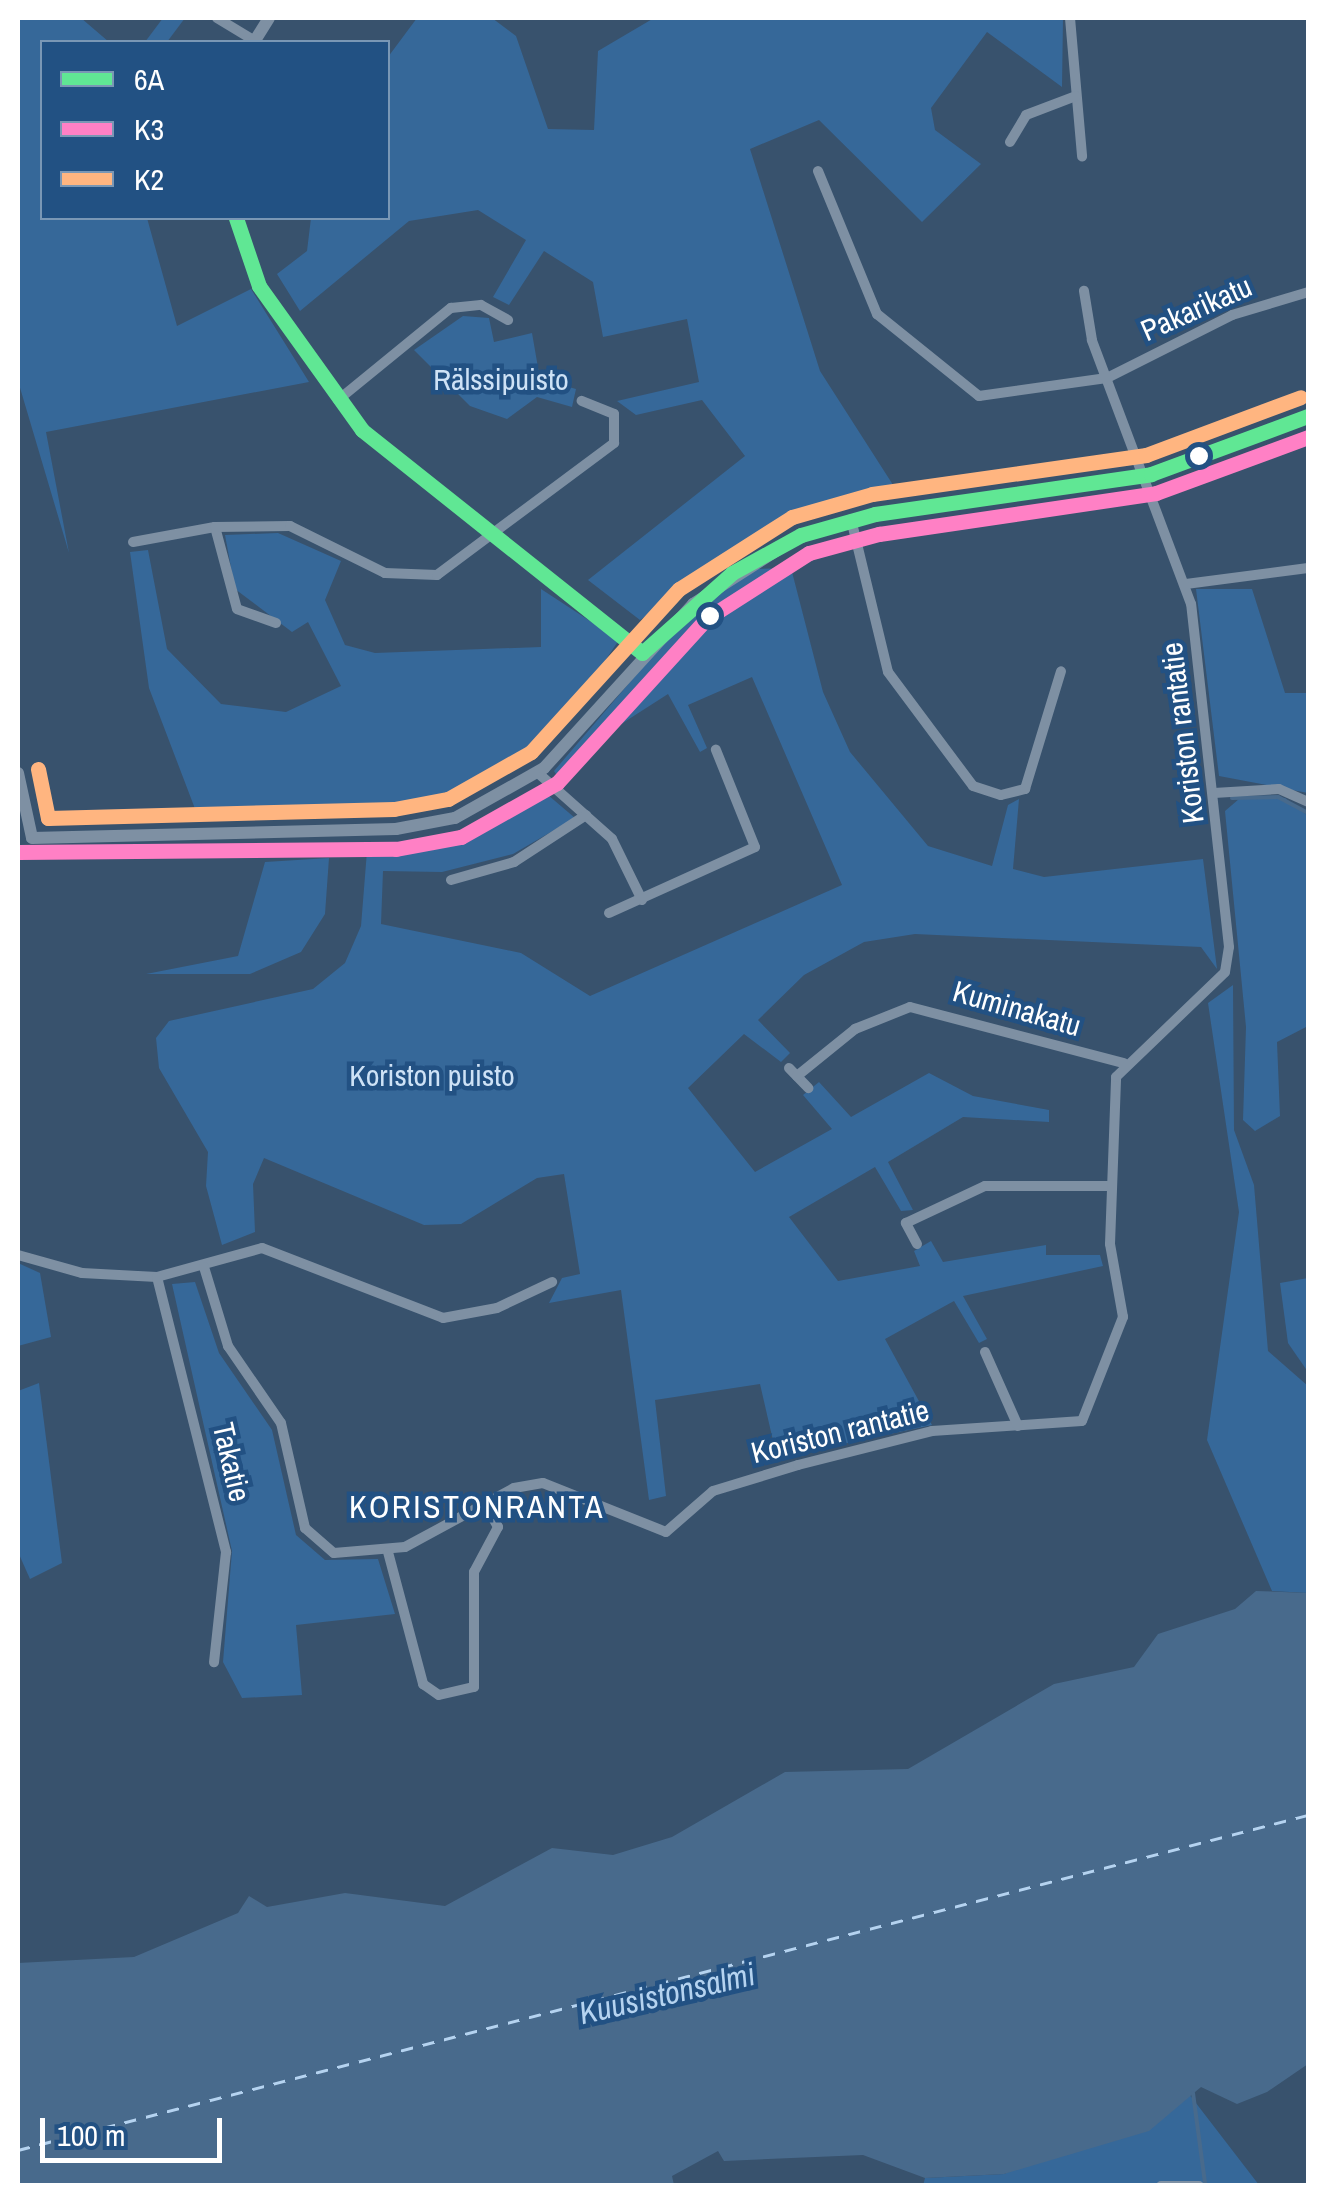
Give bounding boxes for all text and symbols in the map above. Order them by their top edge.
legend [40,40,390,220]
text: 6A [134,59,164,99]
text: K3 [134,109,164,149]
text: K2 [134,159,164,199]
street label: Pakarikatu [1135,268,1257,348]
park label: Rälssipuisto [433,361,569,397]
unlabelled marker [1189,446,1209,466]
unlabelled marker [700,606,720,626]
street label: Koriston rantatie [1153,641,1211,825]
street label: Kuminakatu [949,973,1085,1043]
park label: Koriston puisto [349,1057,515,1093]
street label: Koriston rantatie [747,1392,933,1470]
street label: Takatie [205,1419,259,1505]
district label: KORISTONRANTA [349,1488,605,1526]
water label: Kuusistonsalmi [575,1955,759,2033]
scale bar [45,2098,228,2160]
text: 100 m [57,2115,125,2155]

